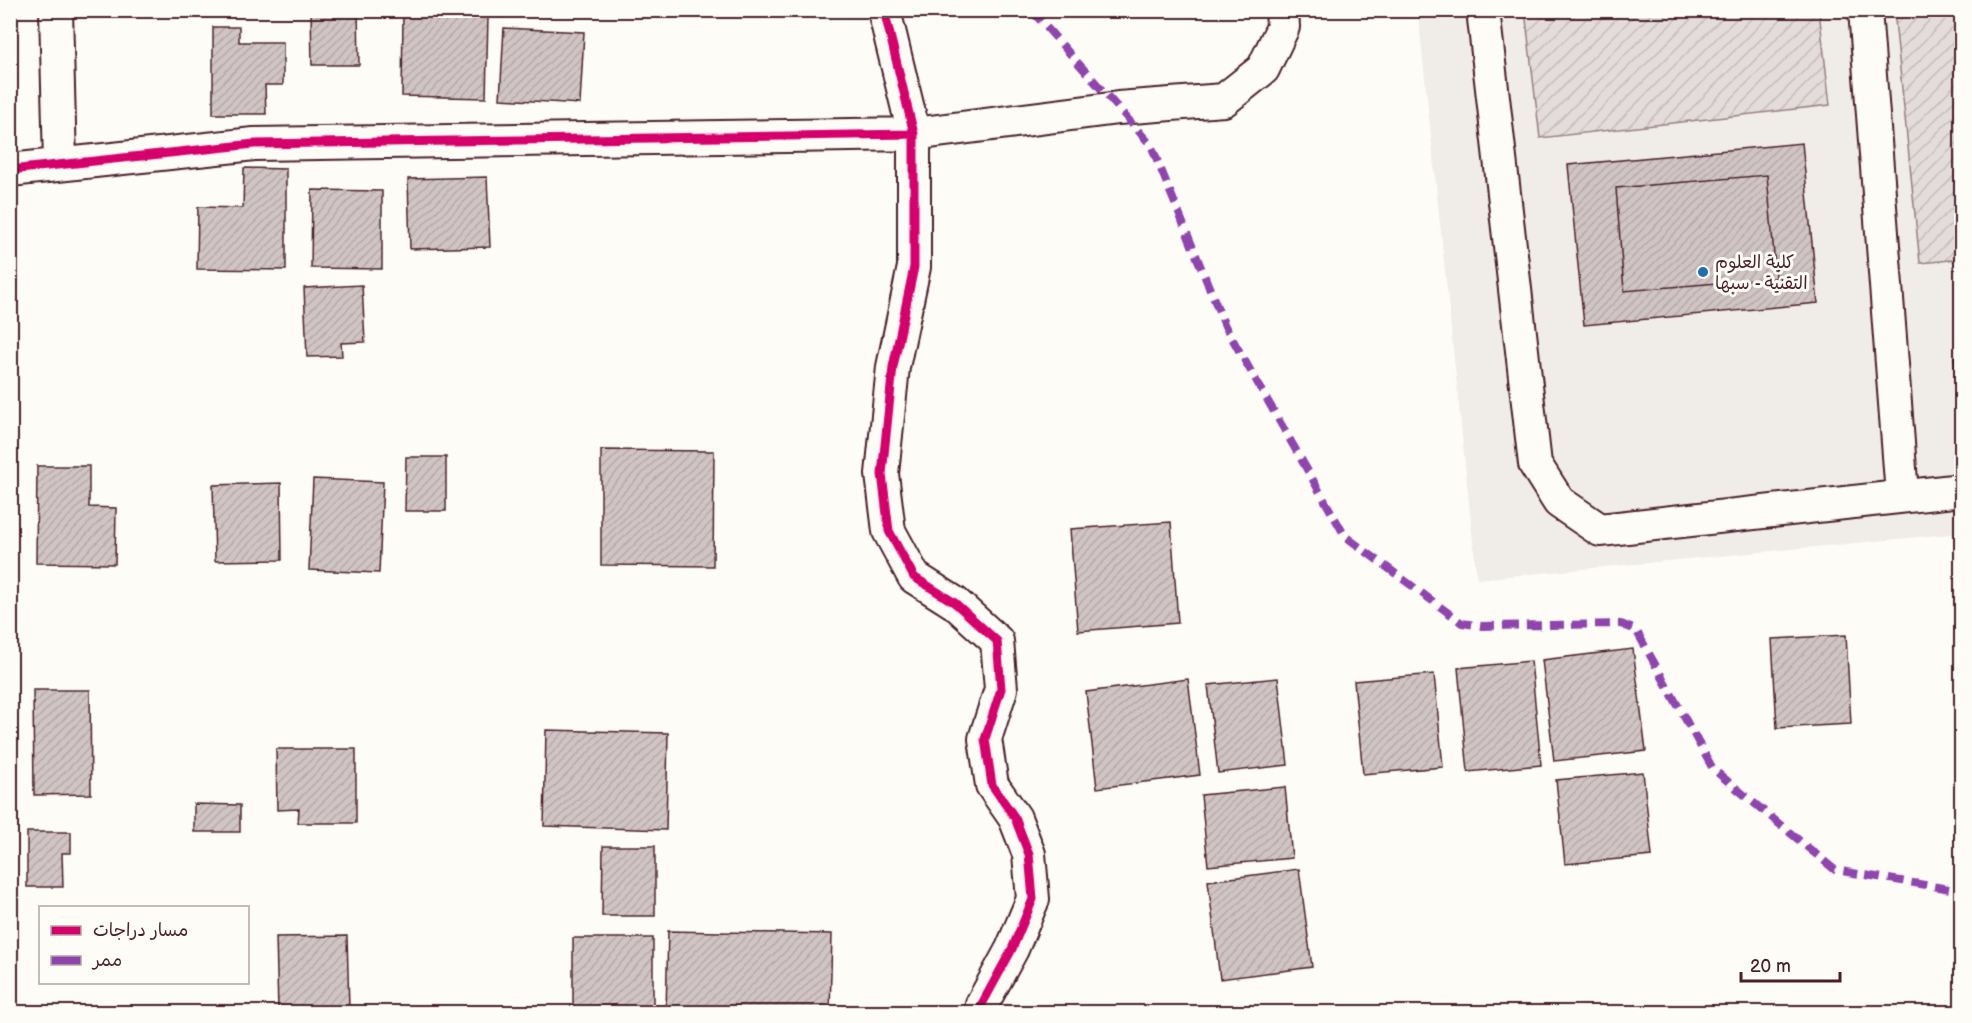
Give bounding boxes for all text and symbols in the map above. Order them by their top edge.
place label: كلية العلوم التقنية - سبها [1715,252,1808,294]
marker: كلية العلوم التقنية - سبها [1696,265,1710,279]
legend [39,906,249,984]
text: مسار دراجات [93,920,188,941]
scale bar [1741,945,1840,983]
text: ممر [91,950,122,971]
text: 20 m [1750,956,1791,977]

